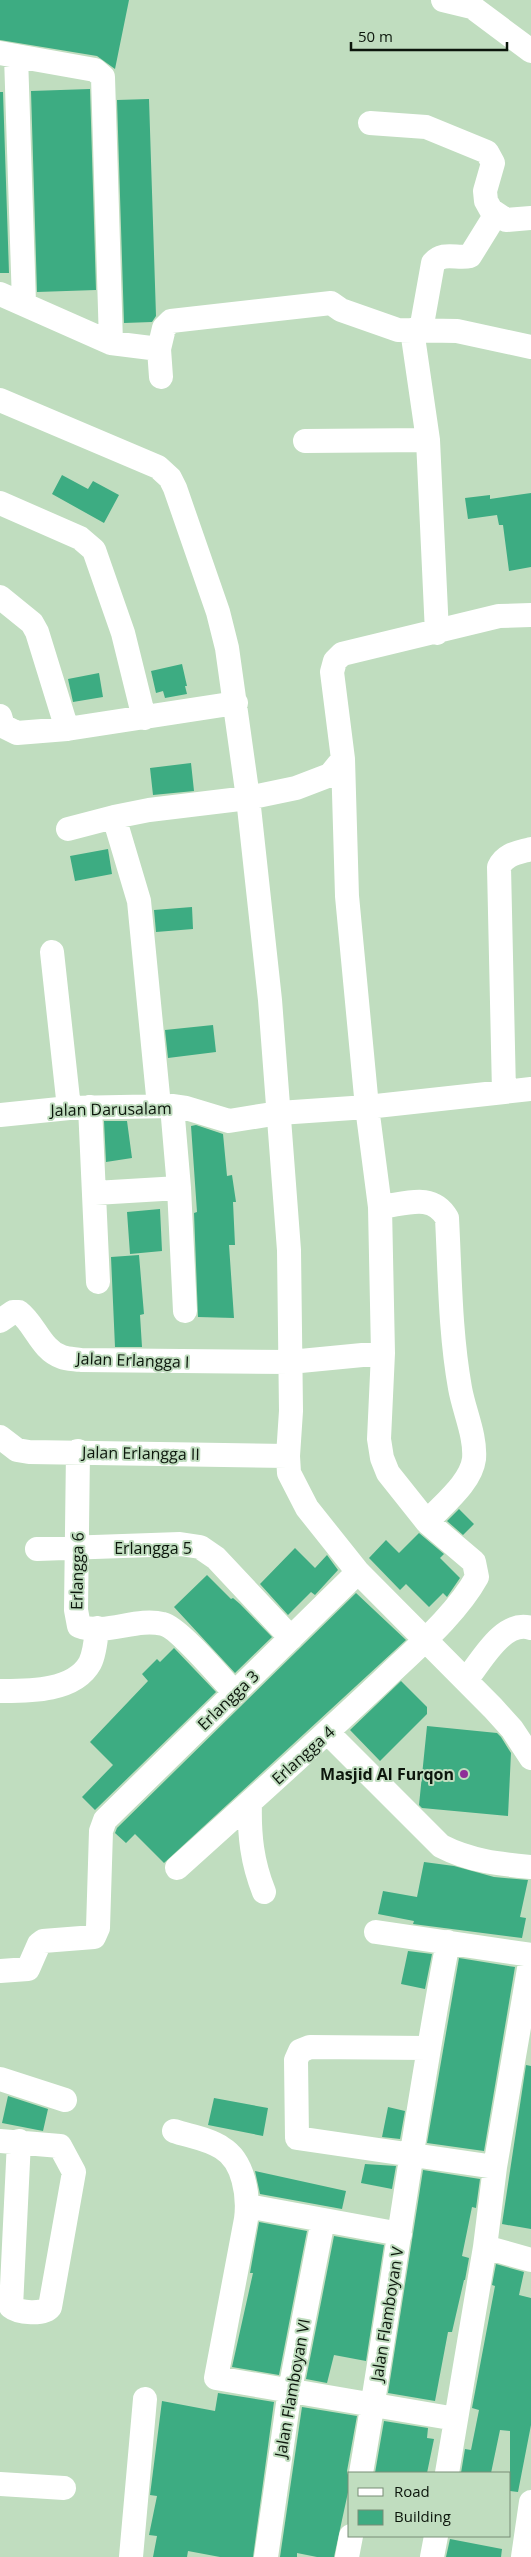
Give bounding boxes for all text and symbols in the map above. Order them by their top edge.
scale bar [351,20,507,52]
text: 50 m [358,26,393,46]
street label: Jalan Darusalam [48,1097,172,1121]
street label: Jalan Erlangga I [74,1347,190,1373]
street label: Jalan Erlangga II [80,1441,200,1465]
street label: Erlangga 6 [65,1532,89,1610]
street label: Erlangga 5 [114,1537,192,1559]
street label: Erlangga 3 [192,1665,264,1735]
street label: Erlangga 4 [267,1721,339,1789]
place label: Masjid Al Furqon [320,1763,454,1785]
marker: Masjid Al Furqon [458,1768,470,1780]
street label: Jalan Flamboyan V [365,2245,409,2385]
street label: Jalan Flamboyan VI [269,2317,315,2461]
legend [348,2472,511,2537]
text: Road [394,2481,430,2501]
text: Building [394,2506,451,2526]

